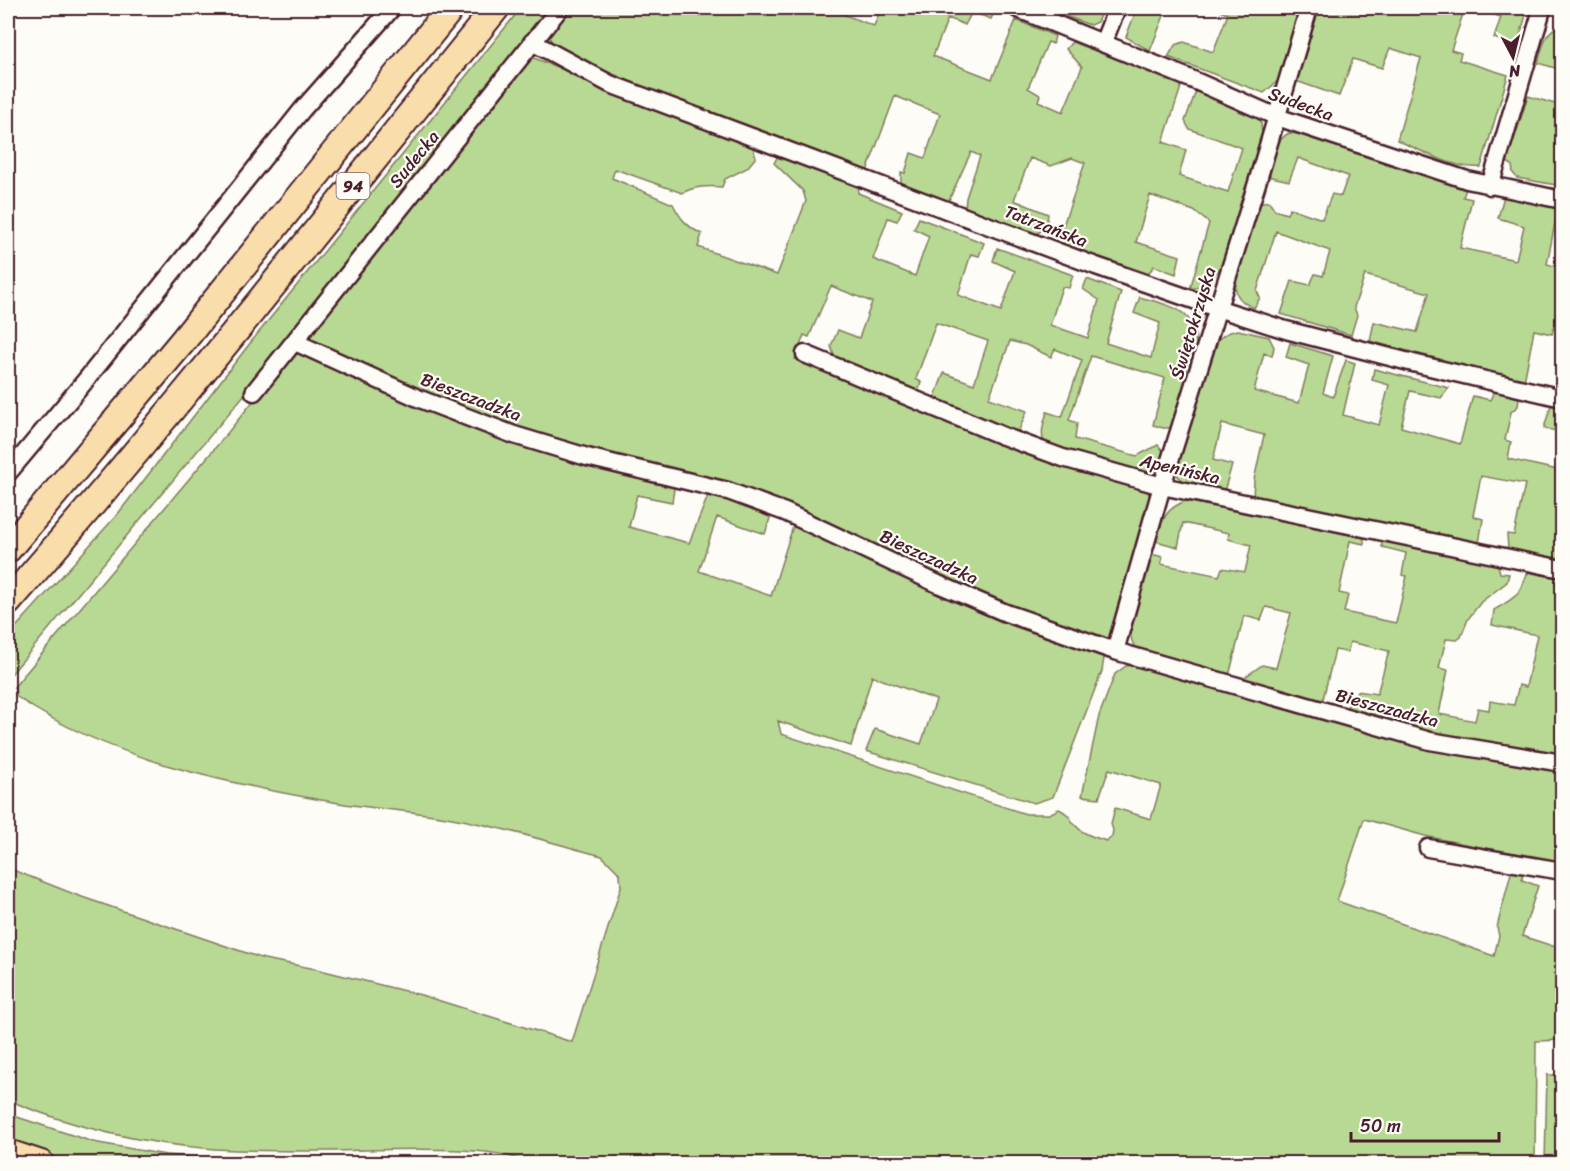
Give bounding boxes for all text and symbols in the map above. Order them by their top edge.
north arrow [1483,27,1543,87]
text: N [1507,56,1523,87]
street label: Sudecka [1264,77,1338,131]
street label: Sudecka [380,123,448,195]
road number: 94 [336,173,370,199]
street label: Tatrzańska [1000,196,1092,256]
street label: Świętokrzyska [1161,263,1225,383]
street label: Bieszczadzka [416,363,526,431]
street label: Apenińska [1136,444,1223,494]
street label: Bieszczadzka [874,520,984,594]
street label: Bieszczadzka [1332,679,1442,737]
scale bar [1351,1105,1500,1143]
text: 50 m [1360,1110,1401,1142]

